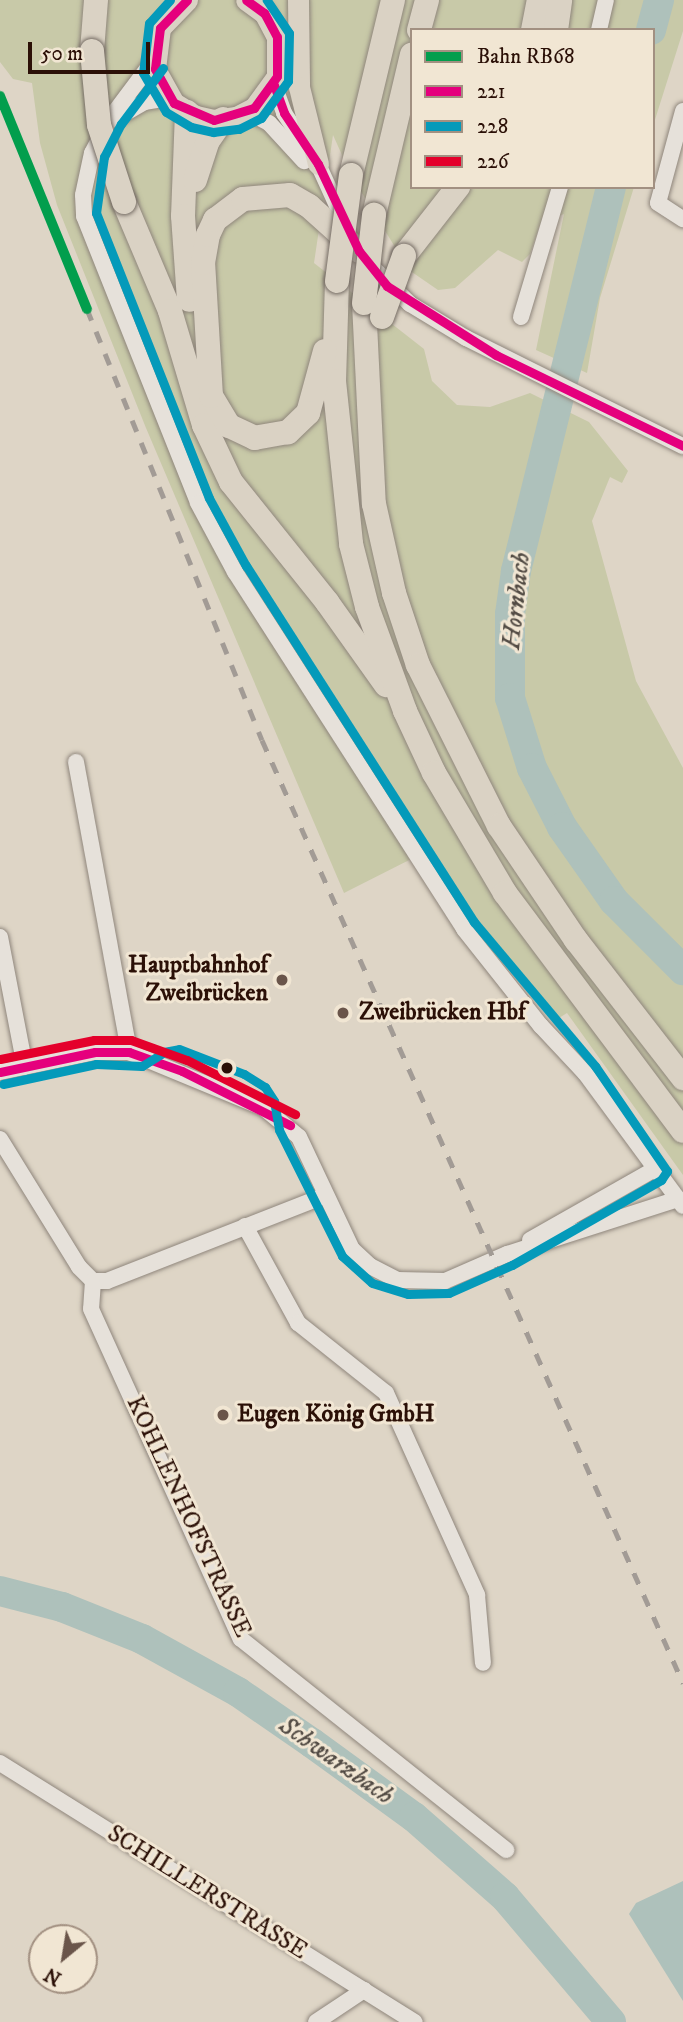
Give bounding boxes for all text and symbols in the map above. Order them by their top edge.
scale bar [32,28,154,72]
legend [410,28,655,189]
text: 50 m [41,41,83,67]
text: Bahn RB68 [477,44,574,70]
text: 221 [477,79,505,105]
text: 228 [477,114,508,140]
text: 226 [477,149,509,175]
water label: Hornbach [496,551,538,651]
place label: Hauptbahnhof Zweibrücken [128,952,268,1008]
marker: Hauptbahnhof Zweibrücken [274,972,290,988]
place label: Zweibrücken Hbf [359,999,526,1027]
marker: Zweibrücken Hbf [333,1003,353,1023]
unlabelled marker [220,1061,234,1075]
street label: KOHLENHOFSTRASSE [119,1392,257,1642]
place label: Eugen König GmbH [237,1401,435,1429]
marker: Eugen König GmbH [215,1407,231,1423]
water label: Schwarzbach [273,1710,399,1812]
street label: SCHILLERSTRASSE [102,1820,312,1966]
north arrow [28,1924,98,1994]
text: N [41,1962,66,1990]

